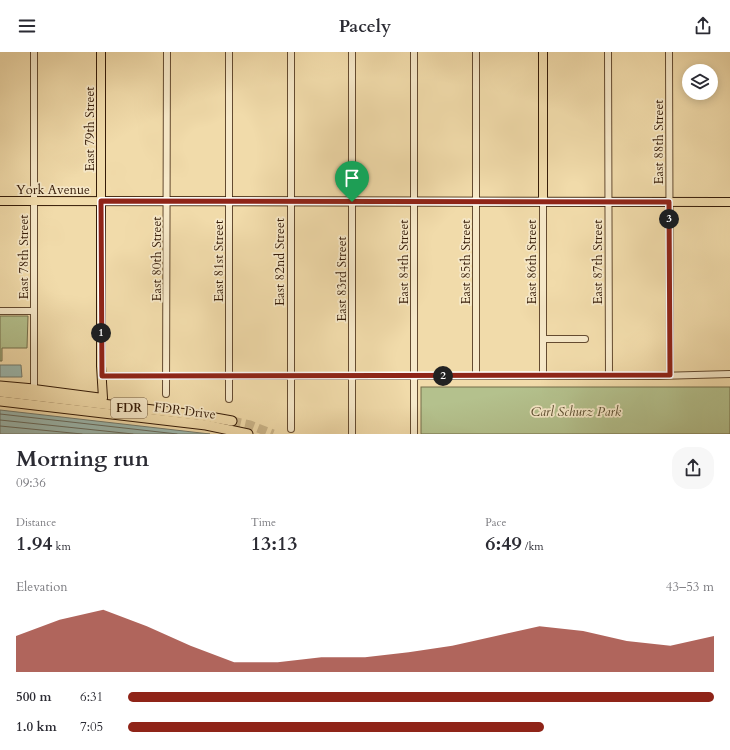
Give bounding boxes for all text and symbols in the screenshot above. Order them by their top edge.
text: Pacely [339,14,391,39]
icon: menu [16,15,38,37]
icon: share [692,15,714,37]
map controls [682,64,718,100]
button: layers [682,64,718,100]
street label: East 79th Street [81,87,99,171]
street label: East 88th Street [650,100,668,184]
pin [335,161,369,202]
icon: arrive [341,167,363,189]
street label: York Avenue [16,181,90,199]
pin: 3 [659,209,679,229]
text: 3 [666,211,672,226]
street label: East 78th Street [15,215,33,299]
street label: East 80th Street [148,217,166,301]
street label: East 82nd Street [271,218,289,306]
street label: East 81st Street [210,220,228,302]
street label: East 84th Street [395,220,413,304]
street label: East 85th Street [457,220,475,304]
street label: East 86th Street [523,220,541,304]
street label: East 87th Street [589,220,607,304]
street label: East 83rd Street [333,236,351,322]
pin: 1 [91,323,111,343]
text: 1 [98,325,104,340]
pin: 2 [433,366,453,386]
text: 2 [440,368,446,383]
road number: FDR [111,398,147,418]
street label: FDR Drive [153,398,217,424]
park label: Carl Schurz Park [531,403,622,421]
text: Morning run [16,444,149,474]
button: share [672,447,714,489]
text: 09:36 [16,474,46,492]
text: Distance [16,515,56,530]
text: Time [251,515,276,530]
text: Pace [485,515,507,530]
text: 1.94 [16,530,53,557]
text: 13:13 [251,530,297,557]
text: 6:49 [485,530,522,557]
text: km [53,539,71,554]
text: /km [522,539,544,554]
text: Elevation [16,578,68,596]
text: 43–53 m [666,578,714,596]
text: 500 m [16,688,51,706]
text: 6:31 [80,688,103,706]
text: 1.0 km [16,718,57,736]
text: 7:05 [80,718,103,736]

